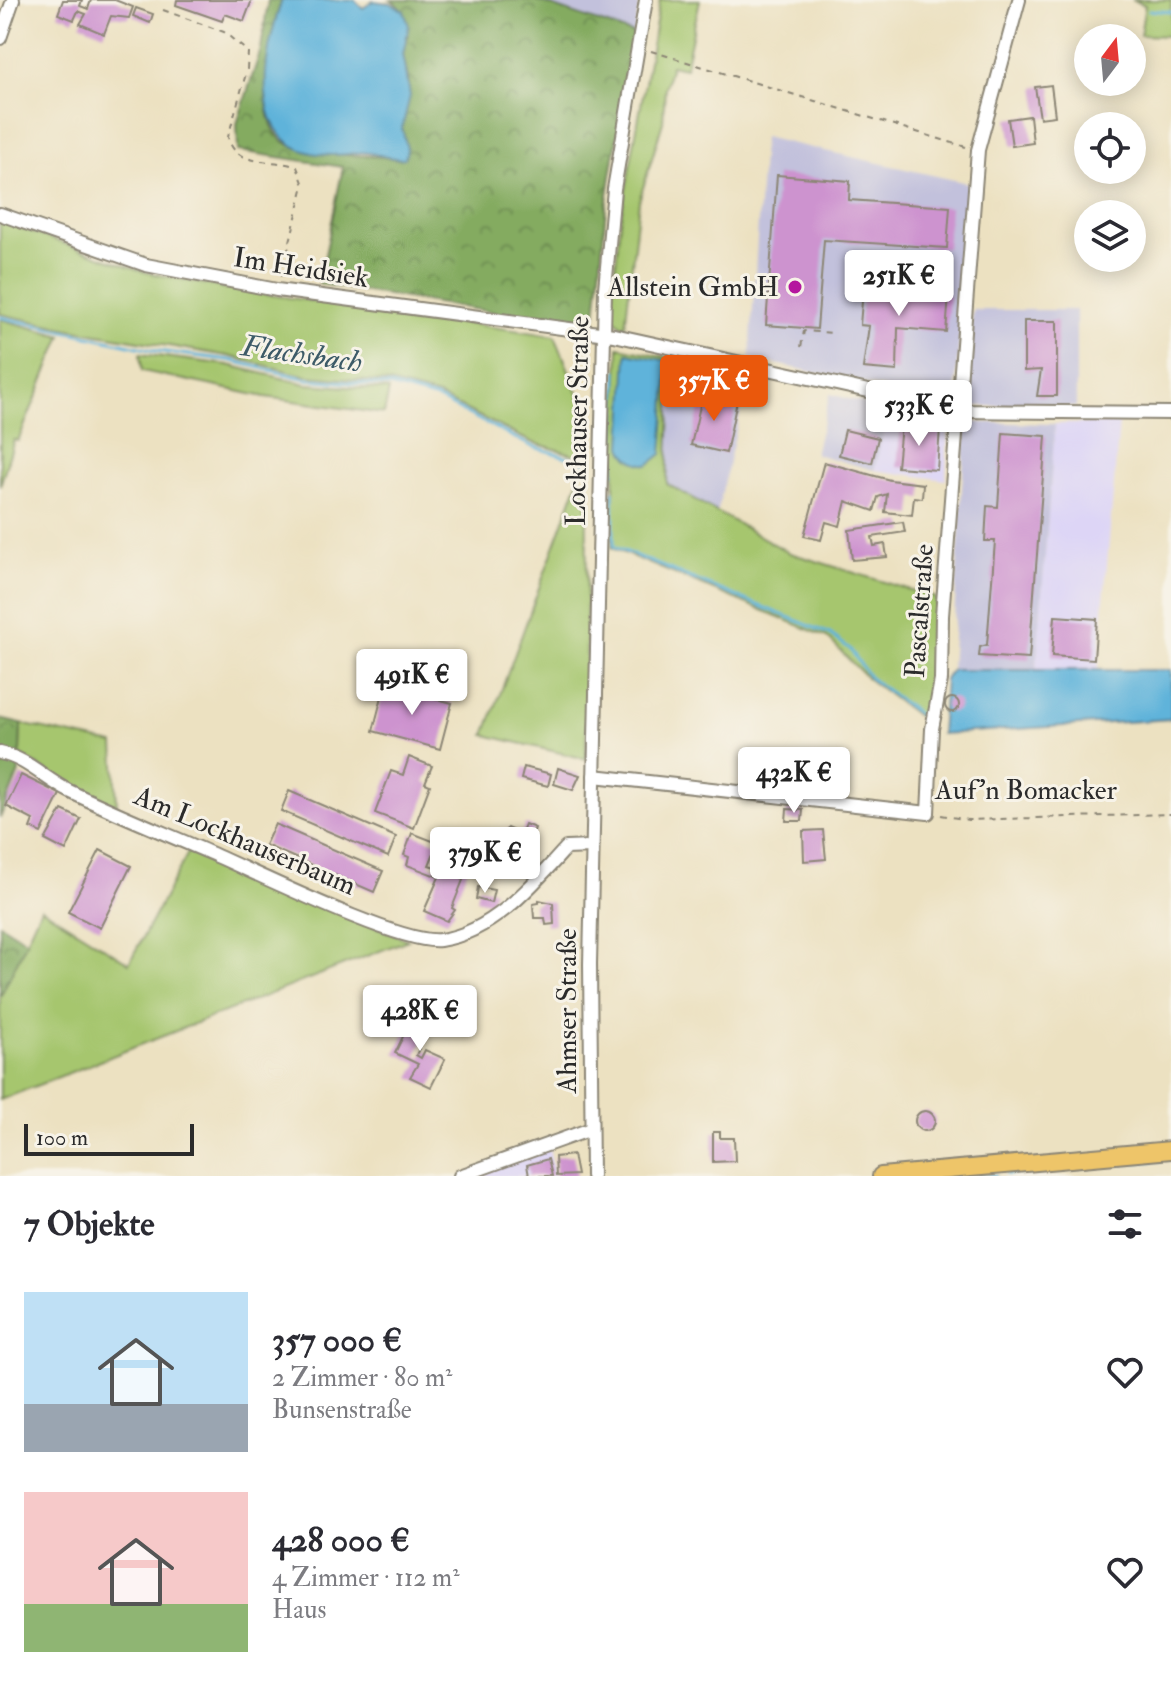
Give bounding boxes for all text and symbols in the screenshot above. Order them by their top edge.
north arrow [1074,24,1146,96]
map controls [1074,24,1146,272]
button: locate [1074,112,1146,184]
button: layers [1074,200,1146,272]
street label: Im Heidsiek [231,240,372,296]
pin: 251K € [834,250,964,318]
text: 251K € [863,260,935,292]
place label: Allstein GmbH [606,270,779,305]
marker: Allstein GmbH [786,278,804,296]
street label: Lockhauser Straße [559,315,597,526]
water label: Flachsbach [237,327,365,381]
pin: 357K € [649,355,779,423]
text: 357K € [678,365,750,397]
pin: 533K € [854,380,984,448]
text: 533K € [884,390,954,422]
street label: Pascalstraße [898,543,942,679]
pin: 491K € [347,649,477,717]
text: 491K € [374,659,450,691]
pin: 432K € [729,747,859,815]
text: 432K € [756,757,832,789]
street label: Auf'n Bomacker [934,773,1118,808]
street label: Am Lockhauserbaum [128,778,362,904]
pin: 379K € [420,827,550,895]
text: 379K € [448,837,522,869]
street label: Ahmser Straße [550,928,585,1095]
pin: 428K € [355,985,485,1053]
text: 428K € [381,995,459,1027]
scale bar [24,1120,194,1156]
text: 100 m [36,1124,88,1152]
icon: filters [1103,1202,1147,1246]
text: 7 Objekte [24,1203,154,1246]
text: 357 000 € [272,1319,402,1362]
icon: home [88,1324,184,1420]
icon: heart [1103,1350,1147,1394]
text: 2 Zimmer · 80 m² [272,1362,452,1394]
text: Bunsenstraße [272,1394,412,1426]
text: 428 000 € [272,1519,410,1562]
icon: home [88,1524,184,1620]
icon: heart [1103,1550,1147,1594]
text: 4 Zimmer · 112 m² [272,1562,459,1594]
text: Haus [272,1594,326,1626]

